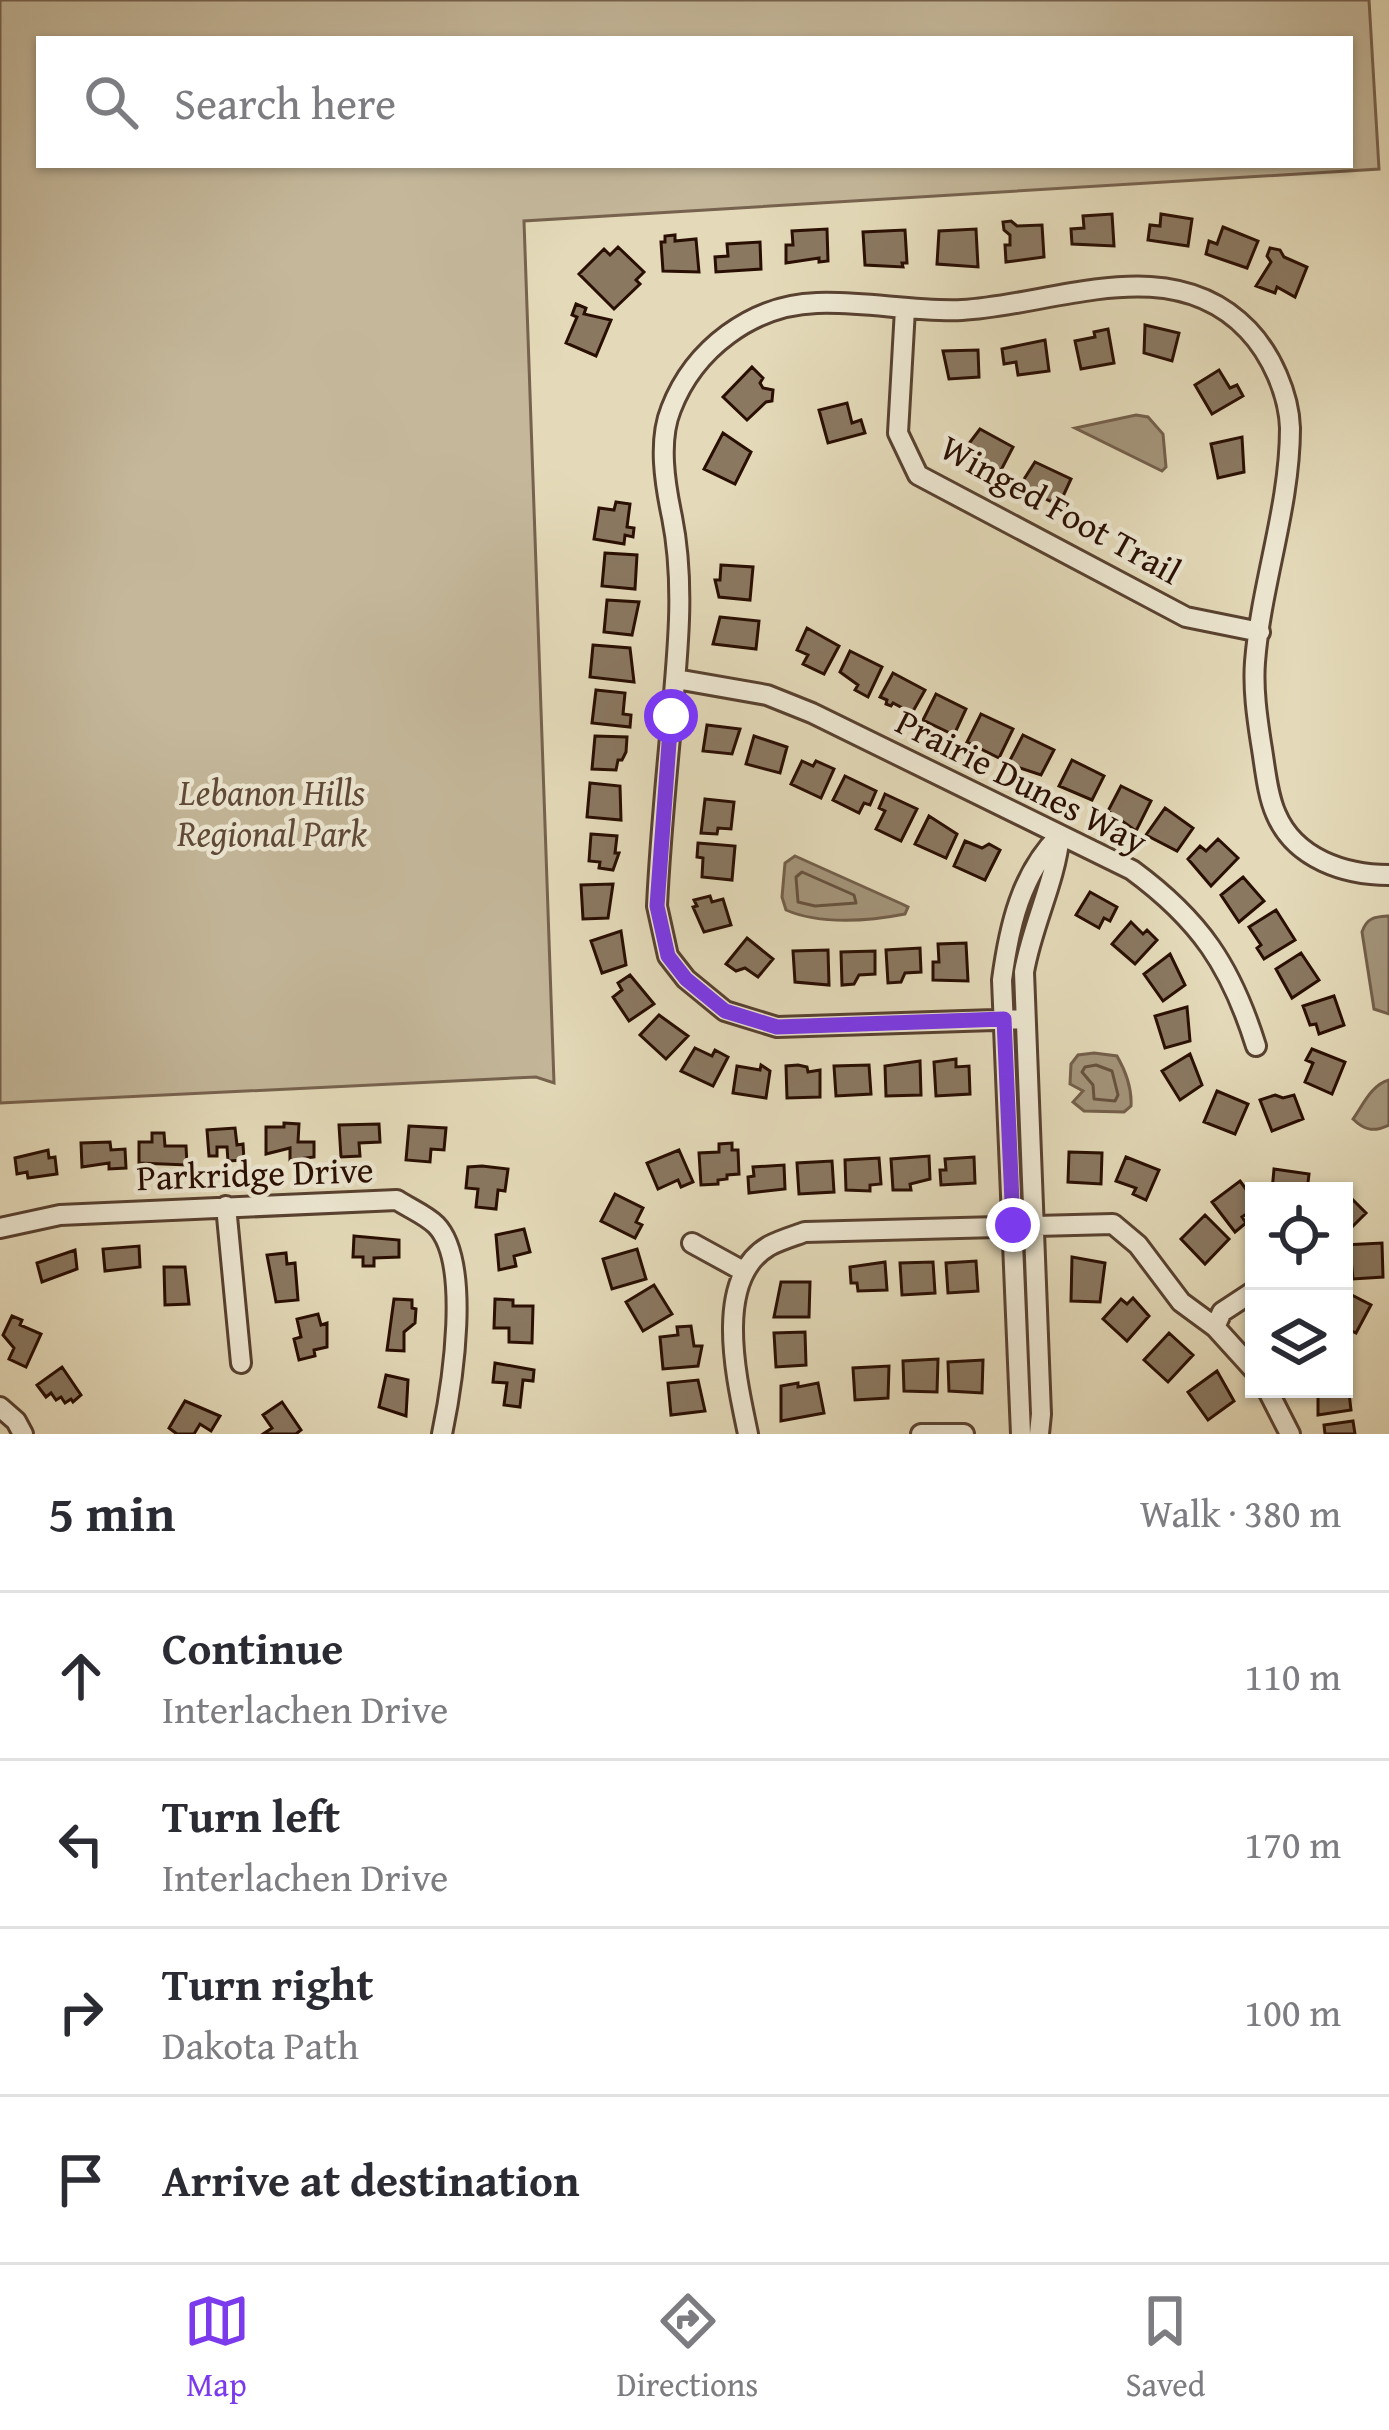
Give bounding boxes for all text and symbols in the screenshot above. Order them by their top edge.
search box [36,36,1353,168]
icon: search [78,69,144,135]
text: Search here [174,70,396,135]
street label: Winged Foot Trail [931,420,1191,597]
route start [644,689,698,743]
street label: Prairie Dunes Way [887,694,1157,867]
park label: Lebanon Hills Regional Park [176,765,367,859]
street label: Parkridge Drive [136,1142,374,1203]
map controls [1245,1182,1353,1398]
button: locate [1245,1182,1353,1290]
route end [986,1198,1040,1252]
button: layers [1245,1290,1353,1398]
text: 5 min [48,1475,175,1550]
text: Walk · 380 m [1140,1484,1341,1541]
text: Continue [162,1615,343,1680]
icon: ahead [48,1643,114,1709]
text: 110 m [1244,1647,1341,1704]
text: Interlachen Drive [162,1680,448,1737]
text: Turn left [162,1783,340,1848]
icon: left [48,1811,114,1877]
text: 170 m [1244,1815,1341,1872]
text: Interlachen Drive [162,1848,448,1905]
text: Turn right [162,1951,374,2016]
icon: right [48,1979,114,2045]
text: 100 m [1244,1983,1341,2040]
text: Dakota Path [162,2016,359,2073]
icon: arrive [48,2147,114,2213]
text: Arrive at destination [162,2147,580,2212]
tab: Map [184,2288,250,2408]
tab: Directions [617,2288,758,2408]
tab: Saved [1126,2288,1205,2408]

